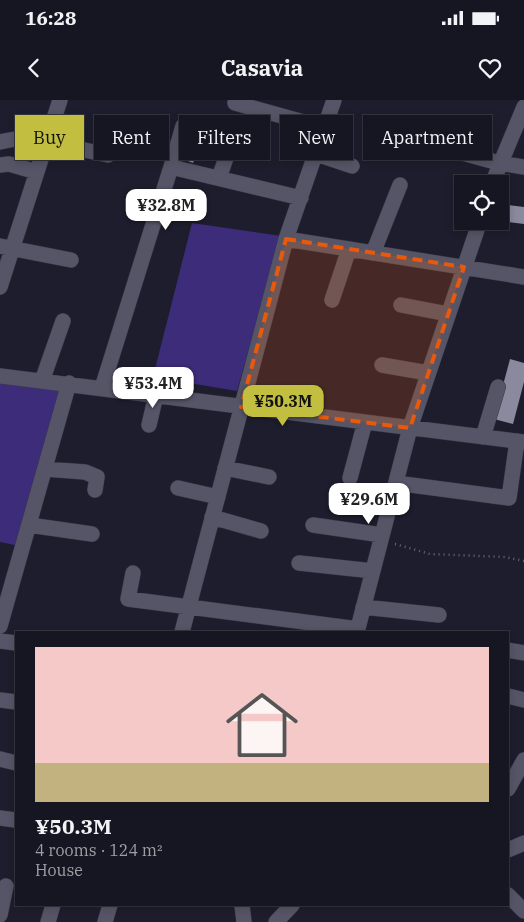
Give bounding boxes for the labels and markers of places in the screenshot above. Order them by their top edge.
pin: ¥32.8M [125,188,207,231]
pin: ¥53.4M [112,366,194,409]
pin: ¥50.3M [242,384,324,427]
pin: ¥29.6M [328,482,410,525]

